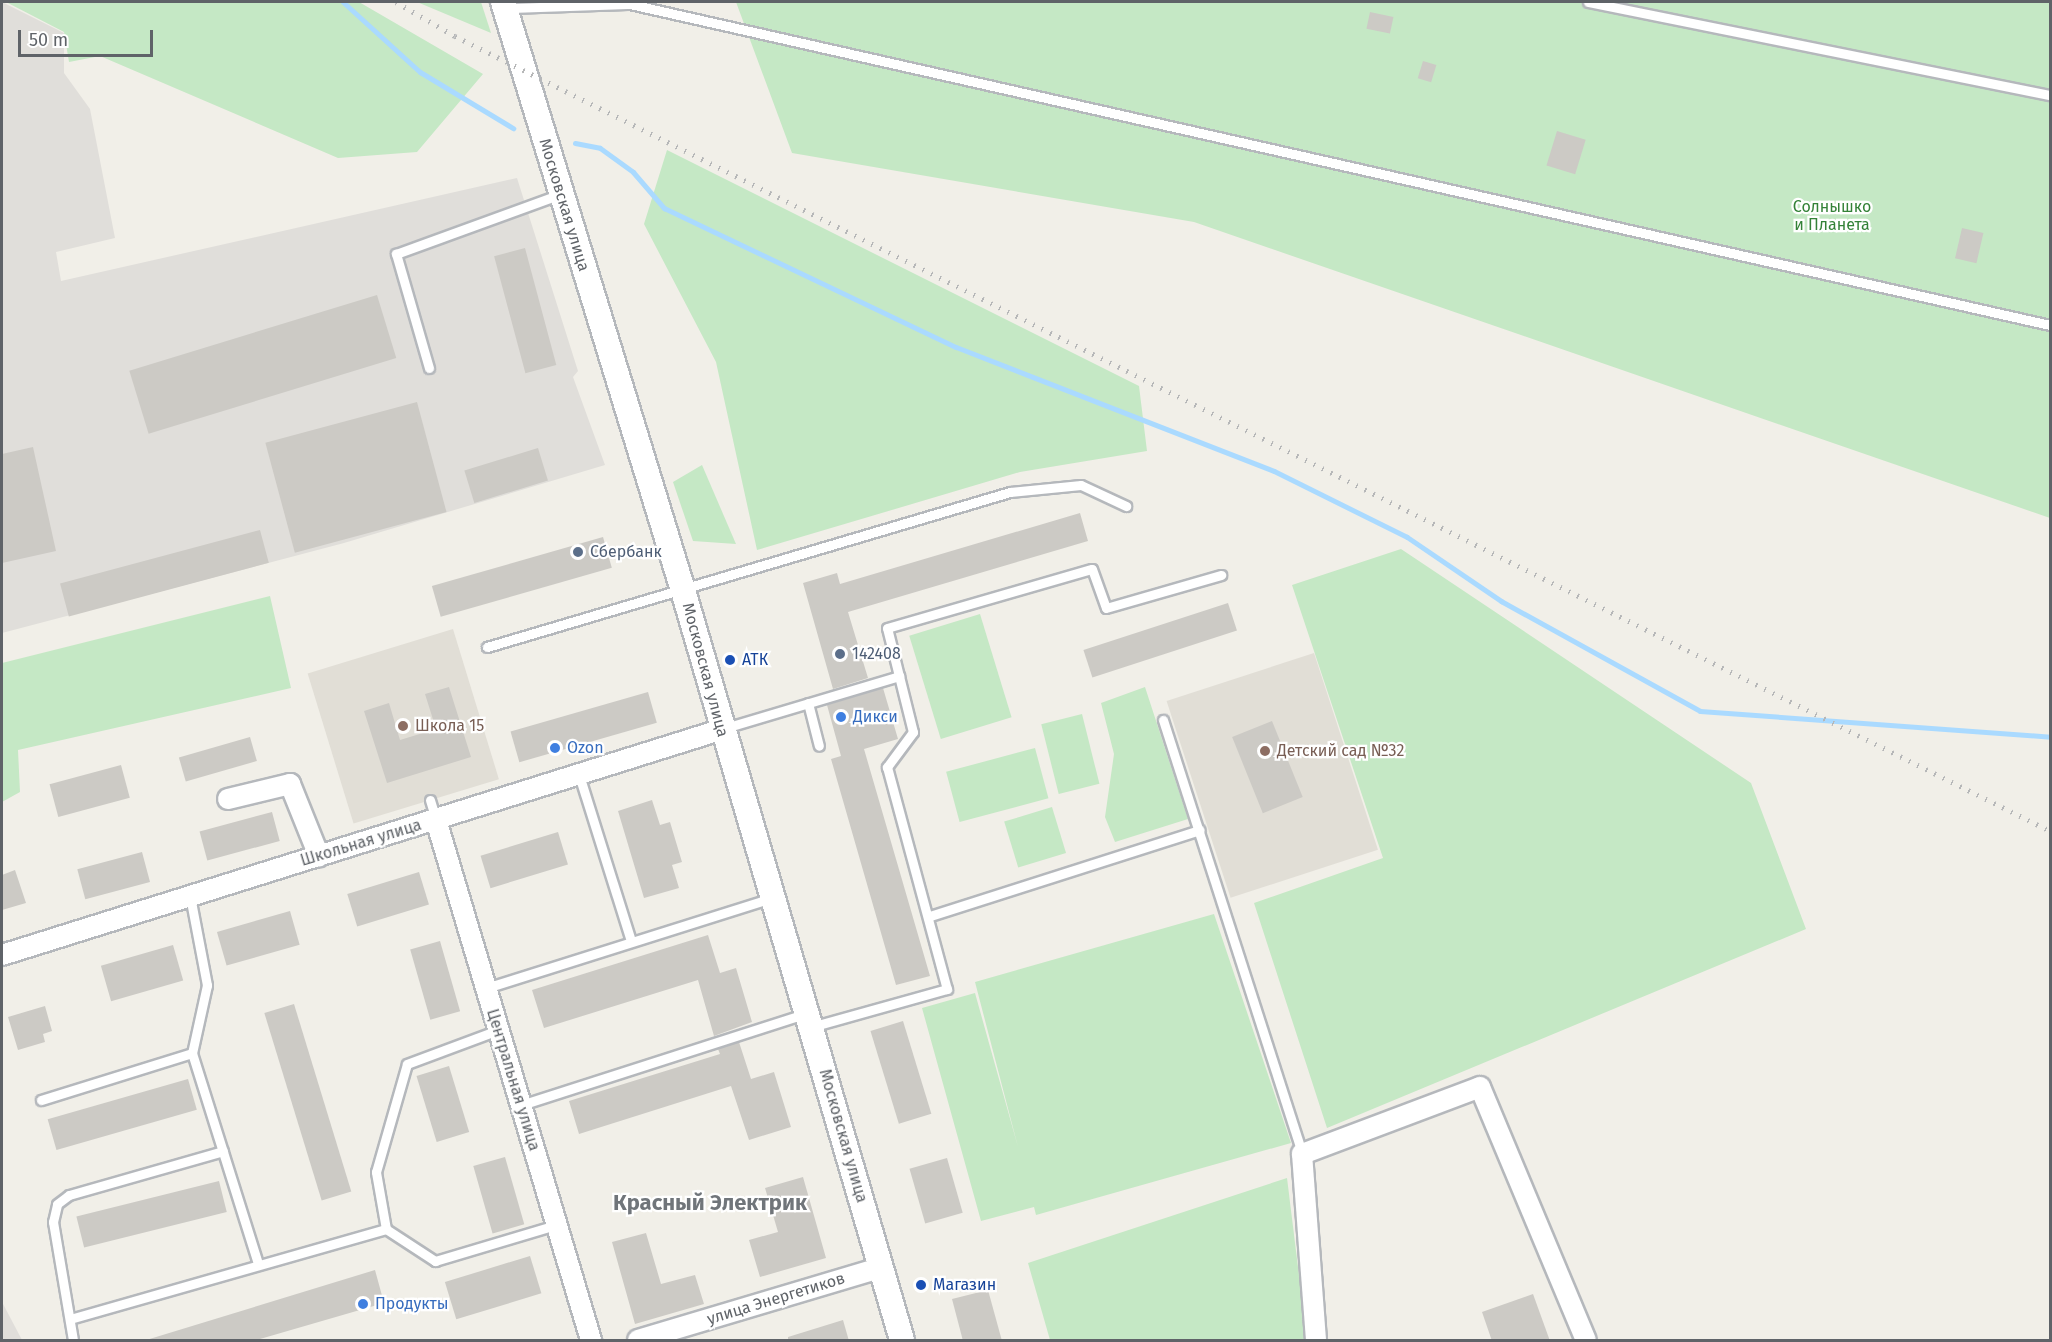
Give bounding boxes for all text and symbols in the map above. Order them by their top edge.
scale bar [21,18,156,56]
text: 50 m [29,29,68,51]
street label: Московская улица [535,136,593,274]
park label: Солнышко и Планета [1793,197,1871,235]
place label: Сбербанк [590,542,662,562]
marker: Сбербанк [571,545,585,559]
street label: Московская улица [678,601,732,739]
place label: 142408 [852,644,901,664]
marker: 142408 [833,647,847,661]
place label: АТК [742,650,768,670]
marker: АТК [723,653,737,667]
place label: Дикси [853,707,898,727]
marker: Дикси [834,710,848,724]
place label: Школа 15 [415,716,484,736]
marker: Школа 15 [396,719,410,733]
place label: Ozon [567,738,604,758]
marker: Ozon [548,741,562,755]
place label: Детский сад №32 [1277,741,1404,761]
marker: Детский сад №32 [1258,744,1272,758]
street label: Школьная улица [298,815,424,871]
street label: Центральная улица [482,1007,544,1153]
street label: Московская улица [815,1067,871,1205]
district label: Красный Электрик [613,1190,807,1216]
street label: улица Энергетиков [705,1269,847,1329]
place label: Магазин [933,1275,996,1295]
marker: Магазин [914,1278,928,1292]
place label: Продукты [375,1294,449,1314]
marker: Продукты [356,1297,370,1311]

